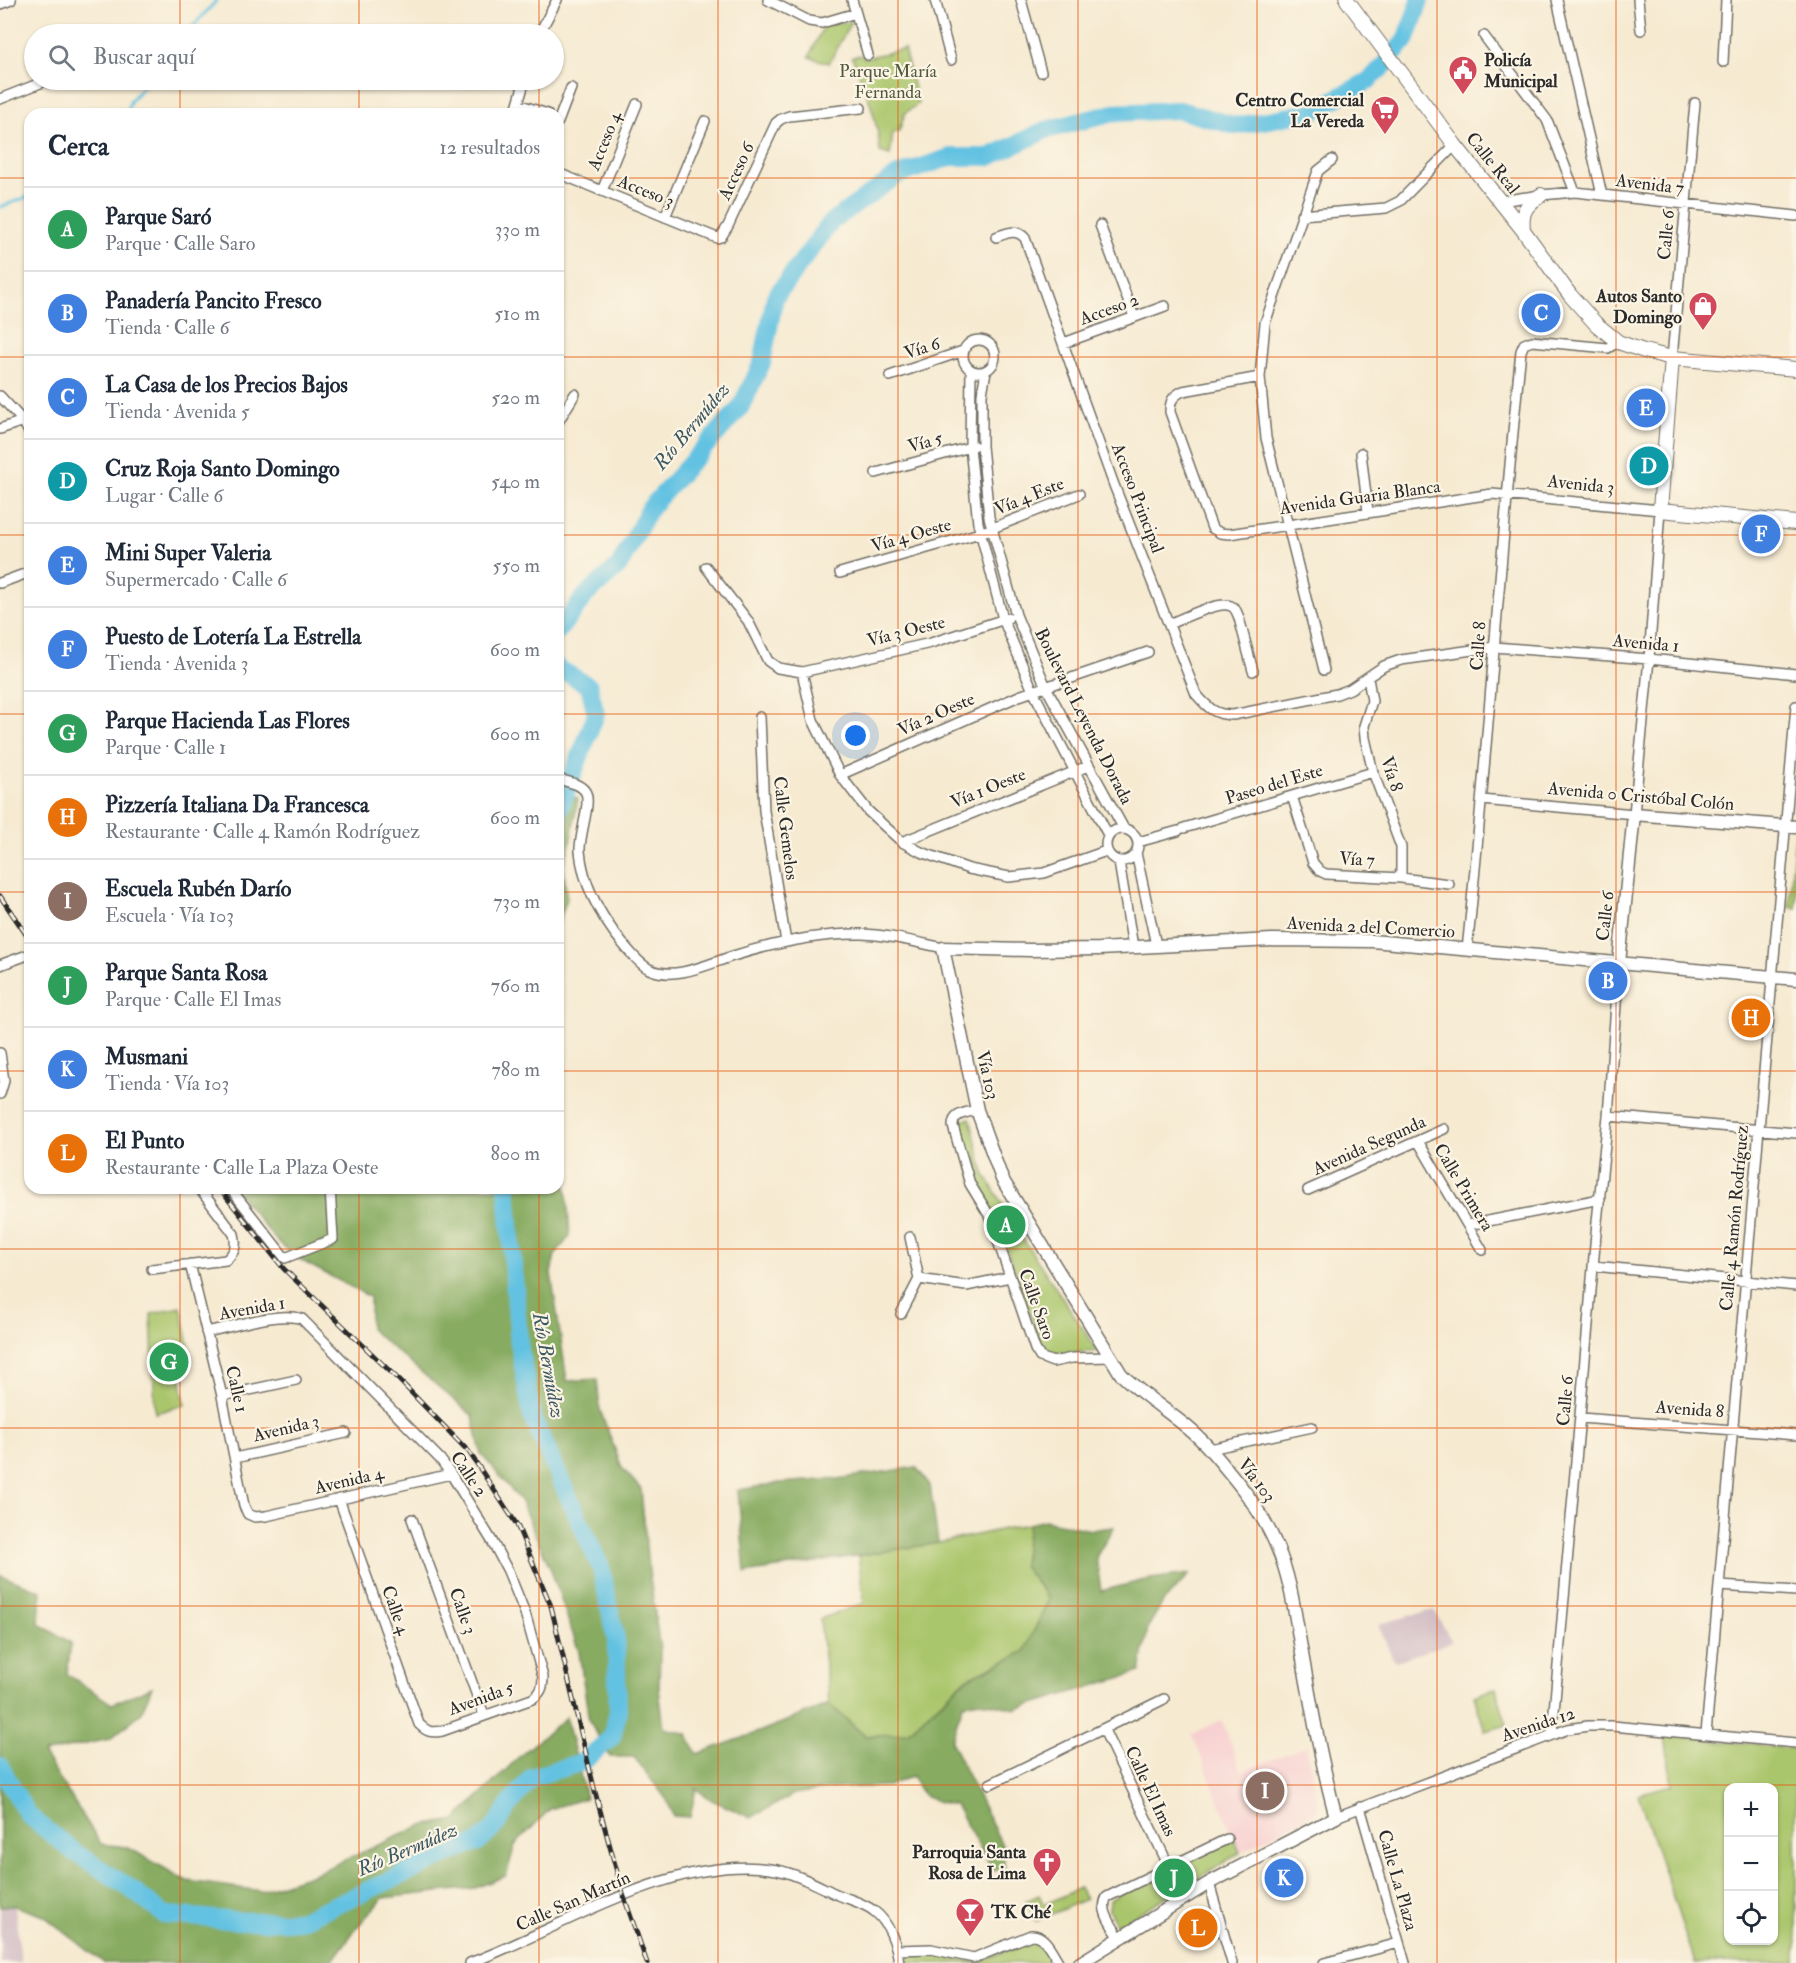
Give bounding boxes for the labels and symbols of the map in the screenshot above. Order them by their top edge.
place label: Policía Municipal [1483,49,1558,93]
public building icon: Policía Municipal [1447,54,1479,96]
park label: Parque María Fernanda [839,60,938,104]
place label: Centro Comercial La Vereda [1235,89,1365,133]
supermarket icon: Centro Comercial La Vereda [1369,94,1401,136]
street label: Acceso 4 [582,107,627,175]
street label: Calle Real [1461,128,1525,199]
street label: Acceso 6 [713,138,760,205]
street label: Acceso 3 [613,169,677,213]
street label: Avenida 7 [1614,169,1685,200]
street label: Calle 6 [1653,208,1680,261]
place label: Autos Santo Domingo [1595,285,1682,329]
street label: Acceso 2 [1076,288,1142,331]
pin: C [1522,290,1560,336]
shop icon: Autos Santo Domingo [1687,290,1719,332]
street label: Vía 6 [901,332,944,365]
water label: Río Bermúdez [647,377,735,476]
pin: E [1626,386,1666,430]
street label: Vía 5 [905,427,945,458]
street label: Acceso Principal [1106,439,1169,557]
pin: D [1630,444,1668,488]
street label: Avenida 3 [1545,469,1615,499]
street label: Vía 4 Este [991,472,1068,521]
street label: Avenida Guaria Blanca [1277,475,1443,520]
pin: F [1742,512,1780,556]
street label: Vía 4 Oeste [868,513,954,558]
street label: Vía 3 Oeste [865,611,948,652]
street label: Calle 8 [1465,621,1492,671]
street label: Boulevard Leyenda Dorada [1029,624,1138,809]
street label: Avenida 1 [1611,629,1680,658]
street label: Vía 2 Oeste [894,687,979,742]
your location [841,721,870,750]
street label: Vía 8 [1375,754,1408,795]
street label: Paseo del Este [1223,759,1326,810]
street label: Vía 1 Oeste [947,763,1030,814]
street label: Calle Gemelos [768,775,803,881]
street label: Avenida 0 Cristóbal Colón [1546,777,1735,816]
street label: Vía 7 [1339,847,1375,872]
street label: Calle 6 [1591,889,1620,942]
street label: Avenida 2 del Comercio [1285,912,1456,943]
pin: B [1588,958,1628,1004]
pin: H [1732,996,1770,1040]
street label: Vía 103 [971,1048,1004,1102]
street label: Avenida Segunda [1308,1110,1430,1181]
street label: Calle 4 Ramón Rodríguez [1715,1124,1754,1312]
street label: Calle Primera [1428,1139,1499,1236]
pin: A [986,1202,1026,1248]
street label: Calle Saro [1013,1266,1060,1343]
street label: Avenida 1 [216,1291,287,1326]
water label: Río Bermúdez [527,1309,570,1420]
pin: G [150,1340,188,1384]
street label: Calle 1 [220,1363,253,1415]
street label: Calle 6 [1552,1374,1579,1427]
street label: Avenida 8 [1654,1396,1725,1423]
street label: Avenida 3 [250,1410,321,1447]
street label: Calle 2 [445,1447,492,1501]
street label: Vía 103 [1232,1454,1281,1507]
street label: Avenida 4 [312,1461,387,1500]
street label: Calle 4 [376,1582,415,1639]
street label: Calle 3 [444,1585,482,1638]
street label: Avenida 5 [444,1676,517,1721]
street label: Avenida 12 [1498,1702,1578,1747]
street label: Calle El Imas [1120,1742,1181,1840]
pin: I [1246,1768,1284,1814]
water label: Río Bermúdez [352,1817,461,1882]
street label: Calle La Plaza [1372,1827,1423,1934]
place label: Parroquia Santa Rosa de Lima [912,1841,1027,1885]
church icon: Parroquia Santa Rosa de Lima [1031,1846,1063,1888]
pin: J [1154,1856,1194,1900]
pin: K [1264,1856,1304,1900]
street label: Calle San Martín [512,1866,634,1937]
bar icon: TK Ché [954,1896,986,1938]
place label: TK Ché [990,1901,1051,1924]
pin: L [1178,1906,1218,1950]

